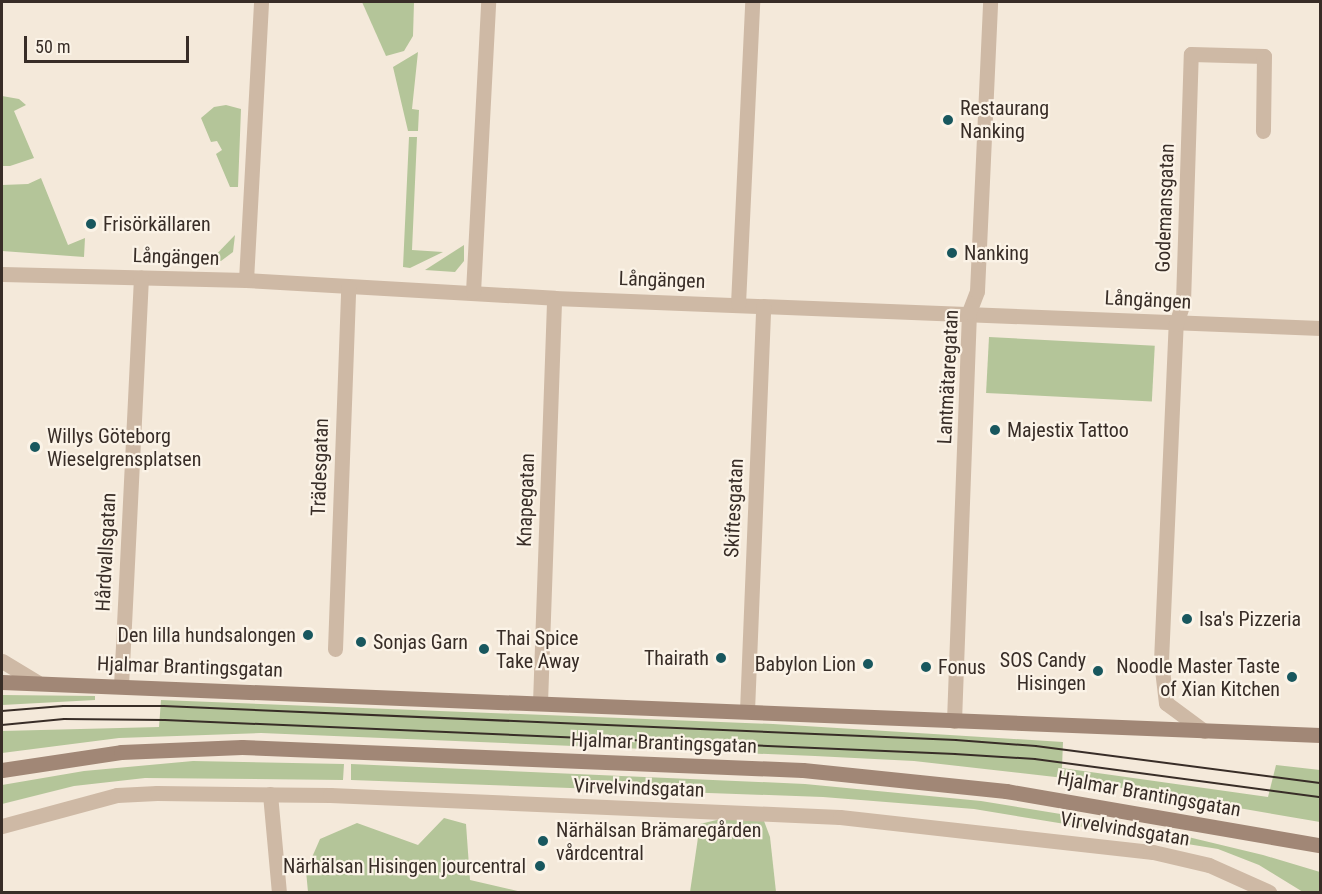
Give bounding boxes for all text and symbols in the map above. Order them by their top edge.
scale bar [27,24,192,62]
text: 50 m [35,36,70,57]
place label: Restaurang Nanking [960,96,1049,143]
marker: Restaurang Nanking [941,113,955,127]
street label: Godemansgatan [1151,143,1179,273]
place label: Frisörkällaren [103,212,211,236]
marker: Frisörkällaren [84,217,98,231]
place label: Nanking [964,241,1029,265]
street label: Långängen [132,243,220,271]
marker: Nanking [945,246,959,260]
street label: Långängen [618,266,706,294]
street label: Långängen [1104,286,1192,314]
street label: Lantmätaregatan [932,309,964,445]
street label: Trädesgatan [306,418,334,516]
place label: Majestix Tattoo [1007,418,1129,442]
marker: Majestix Tattoo [988,423,1002,437]
place label: Willys Göteborg Wieselgrensplatsen [47,424,201,471]
marker: Willys Göteborg Wieselgrensplatsen [28,440,42,454]
street label: Knapegatan [512,453,540,547]
street label: Skiftesgatan [719,458,749,558]
street label: Hårdvallsgatan [91,492,121,612]
place label: Isa's Pizzeria [1199,607,1301,631]
marker: Isa's Pizzeria [1180,612,1194,626]
place label: Den lilla hundsalongen [118,623,296,647]
place label: Thai Spice Take Away [496,626,580,673]
marker: Den lilla hundsalongen [301,628,315,642]
place label: Sonjas Garn [373,630,468,654]
marker: Sonjas Garn [354,635,368,649]
marker: Thai Spice Take Away [477,642,491,656]
place label: Thairath [644,646,709,670]
place label: SOS Candy Hisingen [1000,648,1086,695]
marker: Thairath [714,651,728,665]
street label: Hjalmar Brantingsgatan [97,652,283,682]
place label: Babylon Lion [755,652,856,676]
place label: Noodle Master Taste of Xian Kitchen [1116,654,1280,701]
place label: Fonus [938,655,986,679]
marker: Babylon Lion [861,657,875,671]
marker: Fonus [919,660,933,674]
marker: SOS Candy Hisingen [1091,664,1105,678]
marker: Noodle Master Taste of Xian Kitchen [1285,670,1299,684]
street label: Hjalmar Brantingsgatan [571,728,757,758]
street label: Hjalmar Brantingsgatan [1055,766,1243,822]
street label: Virvelvindsgatan [573,774,705,802]
street label: Virvelvindsgatan [1058,807,1192,851]
place label: Närhälsan Brämaregården vårdcentral [556,818,761,865]
marker: Närhälsan Brämaregården vårdcentral [534,832,552,850]
place label: Närhälsan Hisingen jourcentral [283,854,526,878]
marker: Närhälsan Hisingen jourcentral [531,857,549,875]

